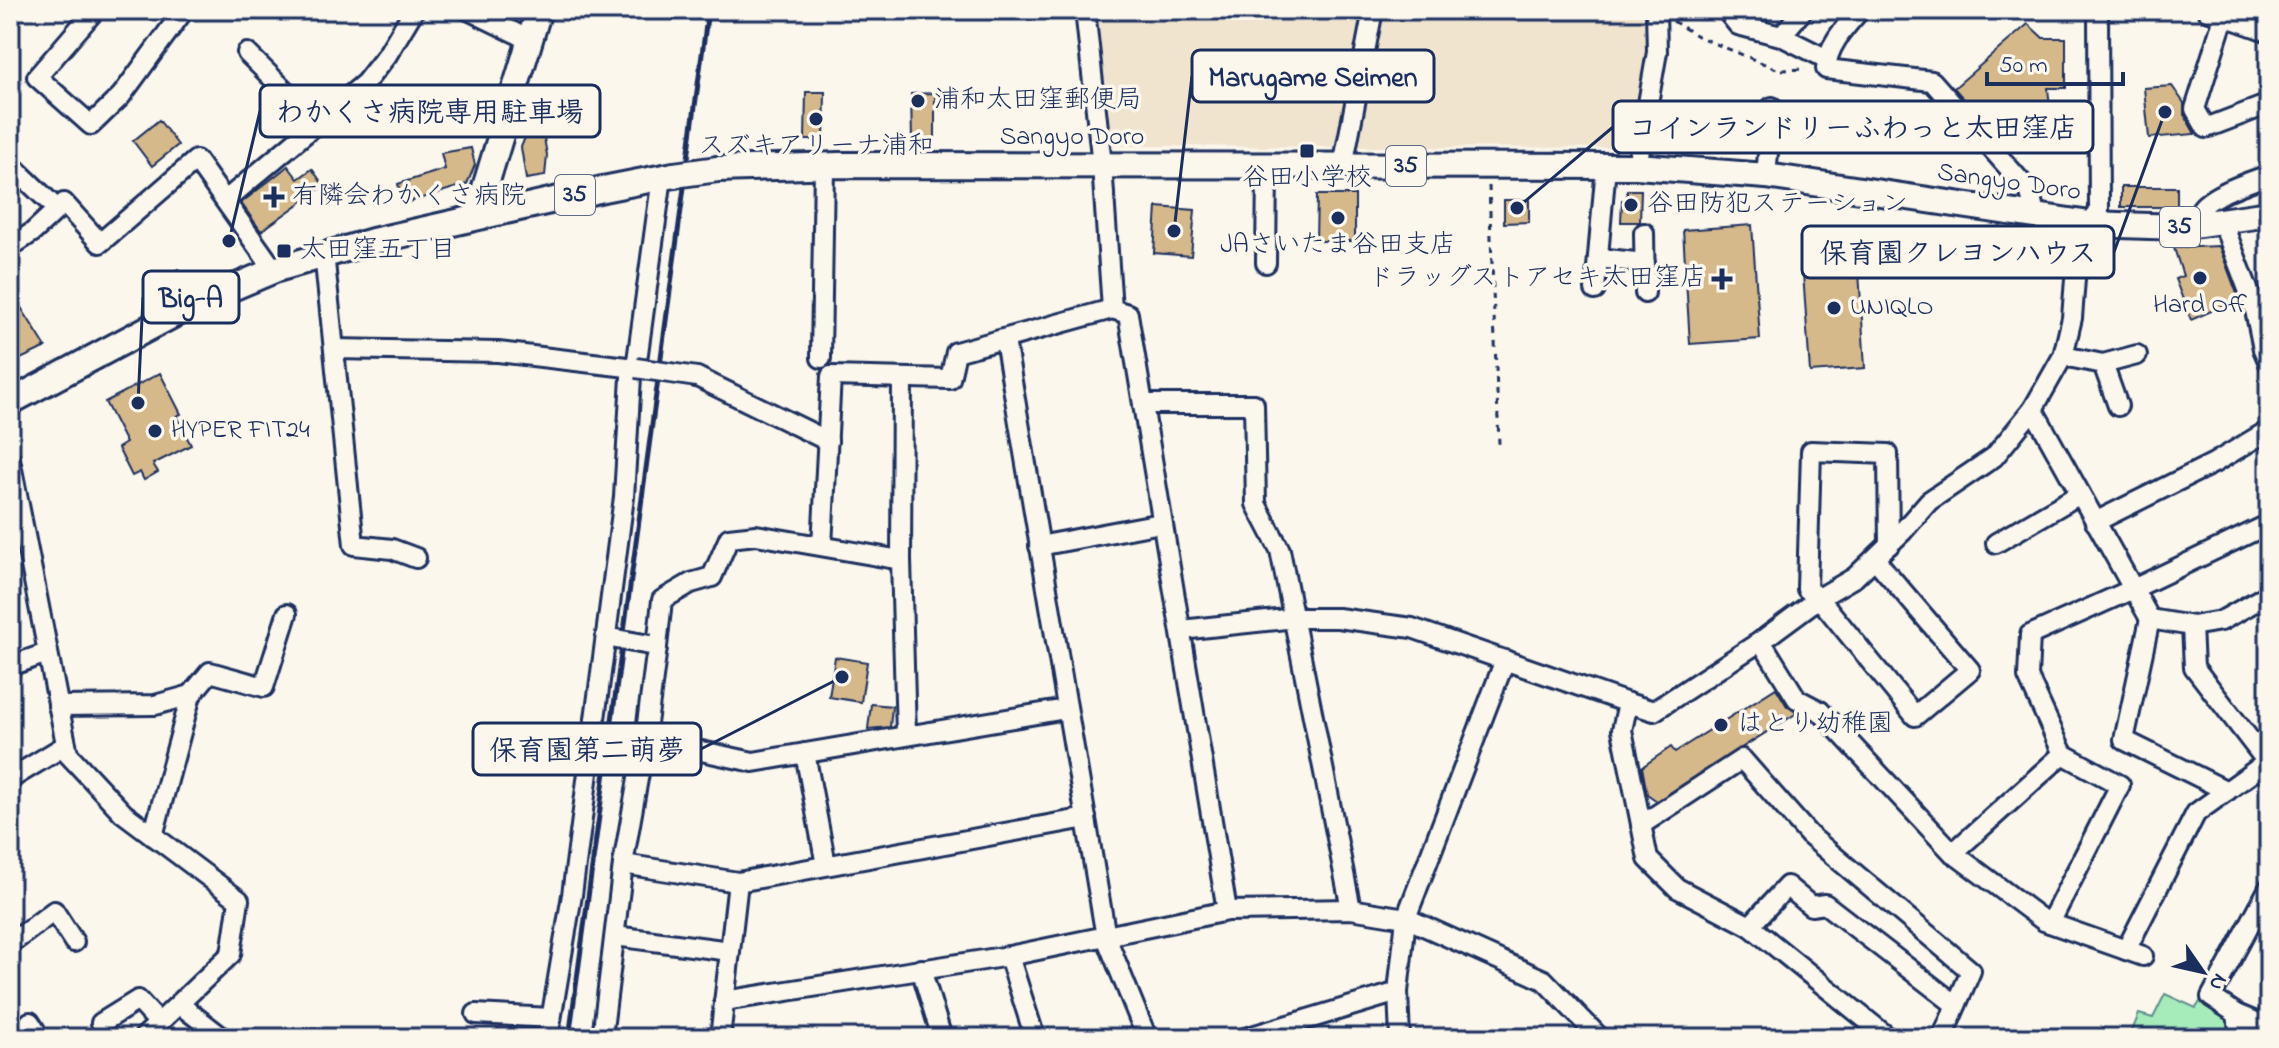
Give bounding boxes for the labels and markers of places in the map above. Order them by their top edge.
callout: Marugame Seimen [1192,50,1434,102]
place label: 浦和太田窪郵便局 [934,82,1142,120]
callout: わかくさ病院専用駐車場 [260,85,600,137]
marker: 浦和太田窪郵便局 [909,92,927,110]
callout: コインランドリーふわっと太田窪店 [1613,101,2093,153]
marker: スズキアリーナ浦和 [807,110,825,128]
place label: スズキアリーナ浦和 [698,128,934,166]
marker: 谷田小学校 [1298,142,1316,160]
place label: 谷田小学校 [1242,160,1372,198]
place label: 有隣会わかくさ病院 [292,178,526,216]
marker: 有隣会わかくさ病院 [263,186,285,208]
place label: 谷田防犯ステーション [1647,186,1908,224]
marker: 谷田防犯ステーション [1622,196,1640,214]
marker: JAさいたま谷田支店 [1329,209,1347,227]
callout: 保育園クレヨンハウス [1802,226,2114,278]
place label: JAさいたま谷田支店 [1220,227,1456,265]
place label: 太田窪五丁目 [300,232,456,270]
marker: 太田窪五丁目 [275,242,293,260]
place label: ドラッグストアセキ太田窪店 [1368,260,1706,298]
marker: Hard Off [2191,269,2209,287]
marker: ドラッグストアセキ太田窪店 [1713,270,1731,288]
callout: Big-A [143,271,239,323]
place label: Hard Off [2153,287,2247,325]
place label: UNIQLO [1850,289,1934,327]
marker: UNIQLO [1825,299,1843,317]
place label: HYPER FIT24 [171,412,310,450]
marker: HYPER FIT24 [146,422,164,440]
place label: はとり幼稚園 [1737,706,1893,744]
marker: はとり幼稚園 [1712,716,1730,734]
callout: 保育園第二萌夢 [473,723,701,775]

